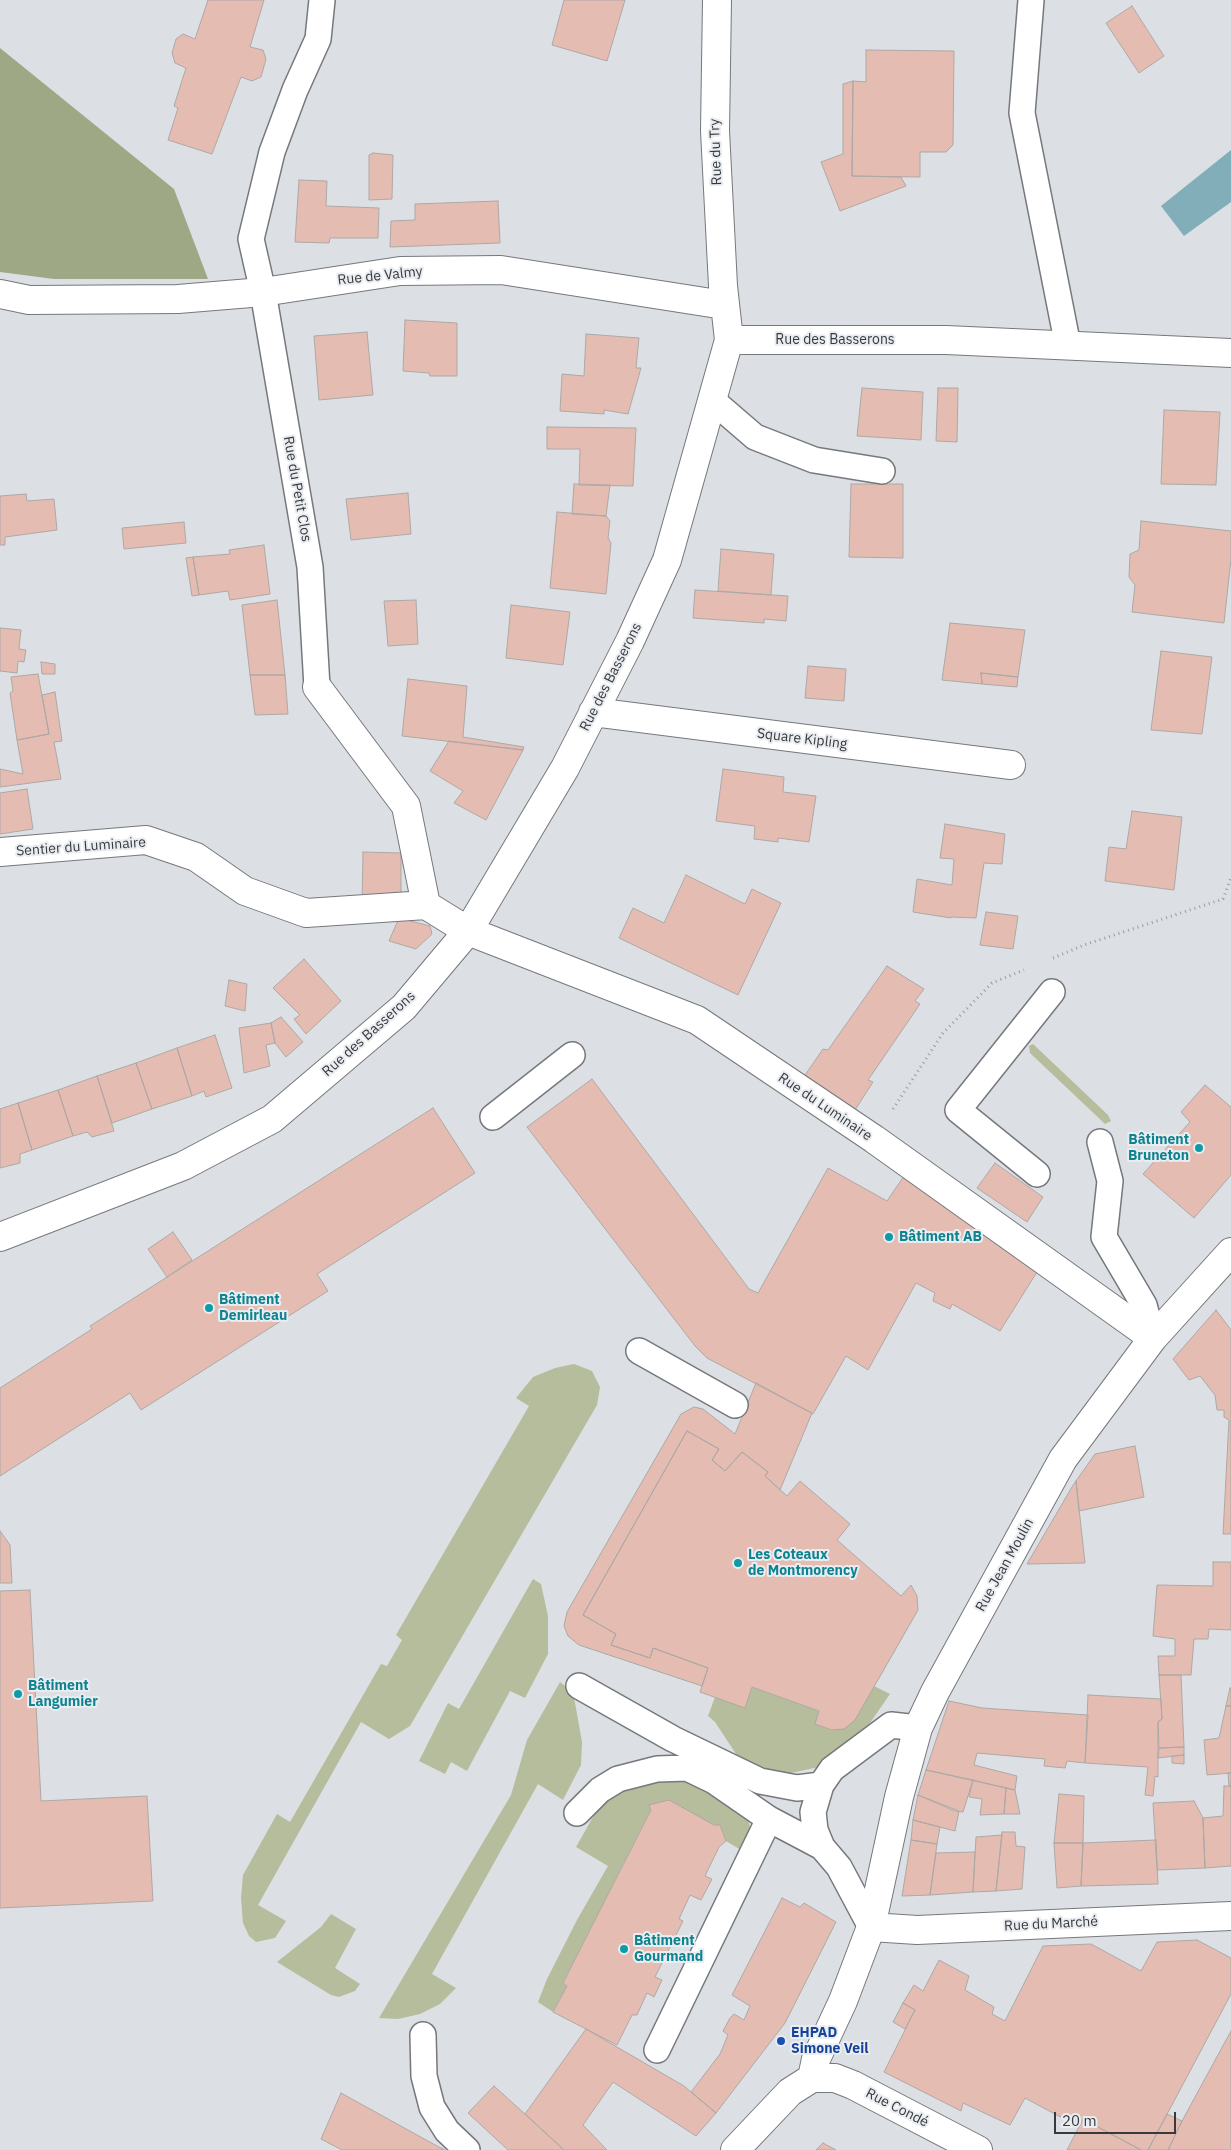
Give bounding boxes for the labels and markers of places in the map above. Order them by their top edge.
place label: Bâtiment Bruneton [1128,1132,1189,1164]
marker: Bâtiment Bruneton [1193,1142,1205,1154]
place label: Bâtiment AB [899,1229,982,1245]
marker: Bâtiment AB [883,1231,895,1243]
place label: Bâtiment Demirleau [219,1292,287,1324]
marker: Bâtiment Demirleau [203,1302,215,1314]
place label: Les Coteaux de Montmorency [748,1547,858,1580]
marker: Les Coteaux de Montmorency [732,1557,744,1569]
place label: Bâtiment Langumier [28,1678,98,1710]
marker: Bâtiment Langumier [12,1688,24,1700]
place label: Bâtiment Gourmand [634,1933,703,1965]
marker: Bâtiment Gourmand [618,1943,630,1955]
place label: EHPAD Simone Veil [791,2025,868,2058]
marker: EHPAD Simone Veil [775,2035,787,2047]

